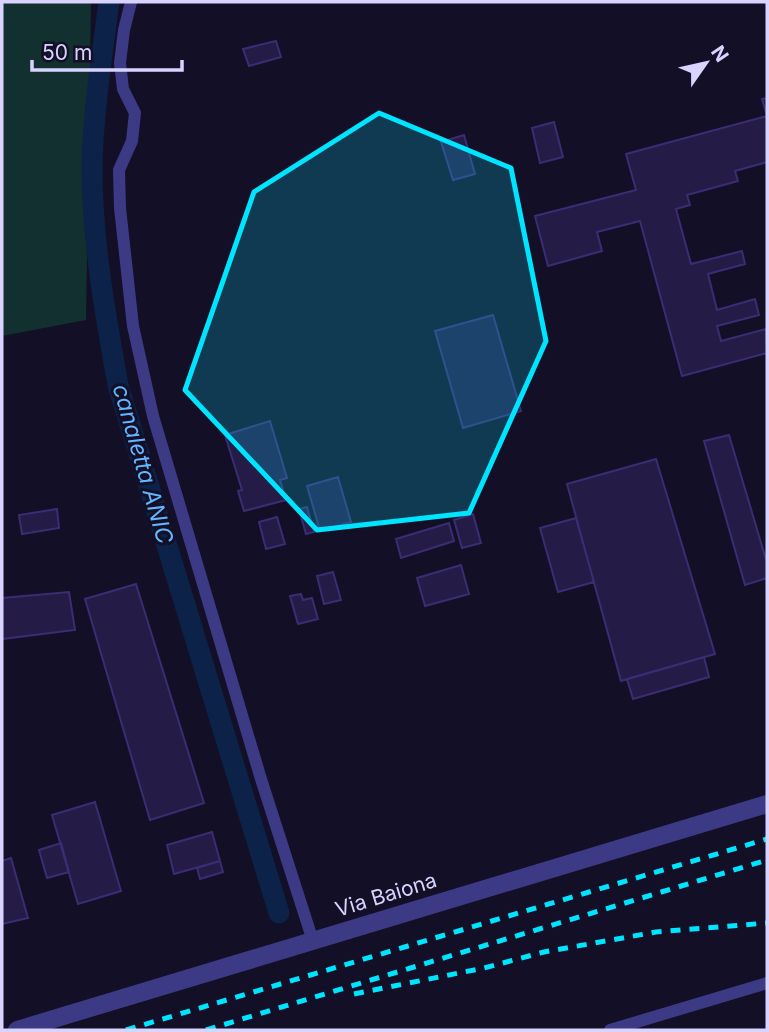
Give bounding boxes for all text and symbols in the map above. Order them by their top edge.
scale bar [32,28,182,72]
north arrow [671,28,741,98]
text: 50 m [42,40,92,65]
text: N [706,41,733,66]
water label: canaletta ANIC [107,381,179,547]
street label: Via Baiona [332,867,440,922]

